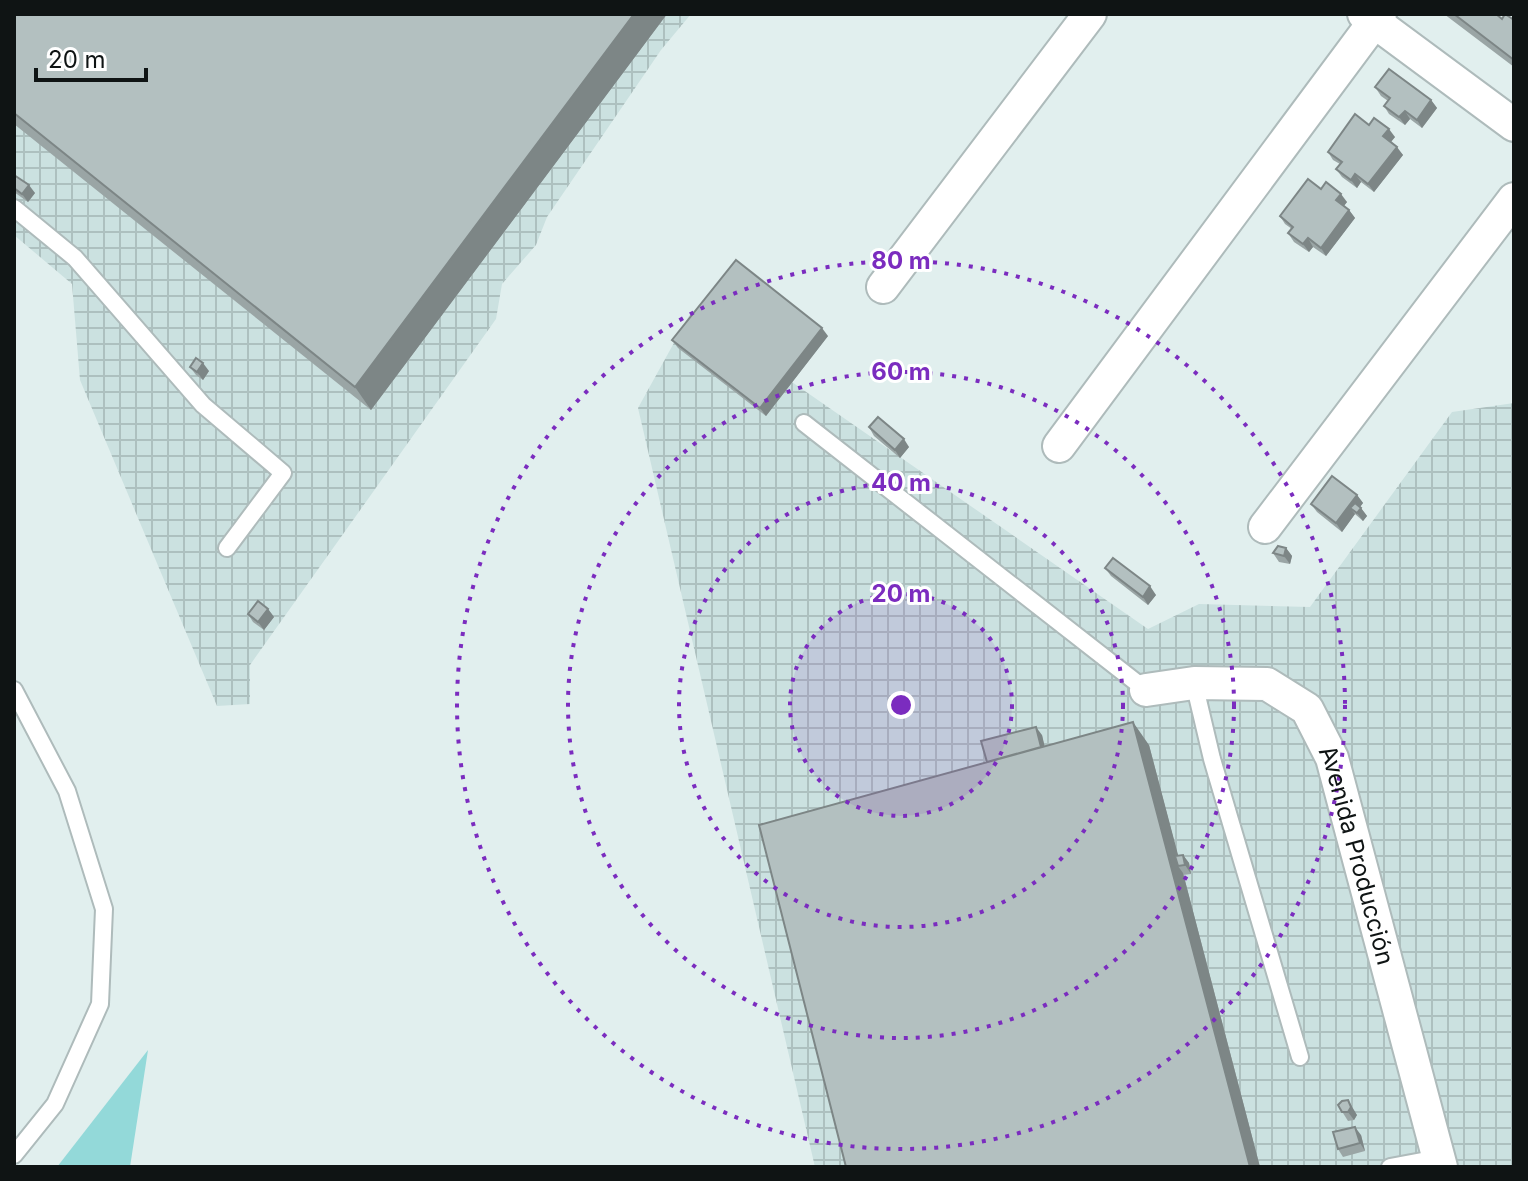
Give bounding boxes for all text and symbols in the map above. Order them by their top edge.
scale bar [36,32,146,82]
text: 20 m [48,45,106,74]
text: 80 m [871,246,931,275]
text: 60 m [871,357,931,386]
text: 40 m [871,468,931,497]
text: 20 m [872,579,930,608]
centre of rings [887,691,915,719]
street label: Avenida Producción [1313,740,1401,968]

